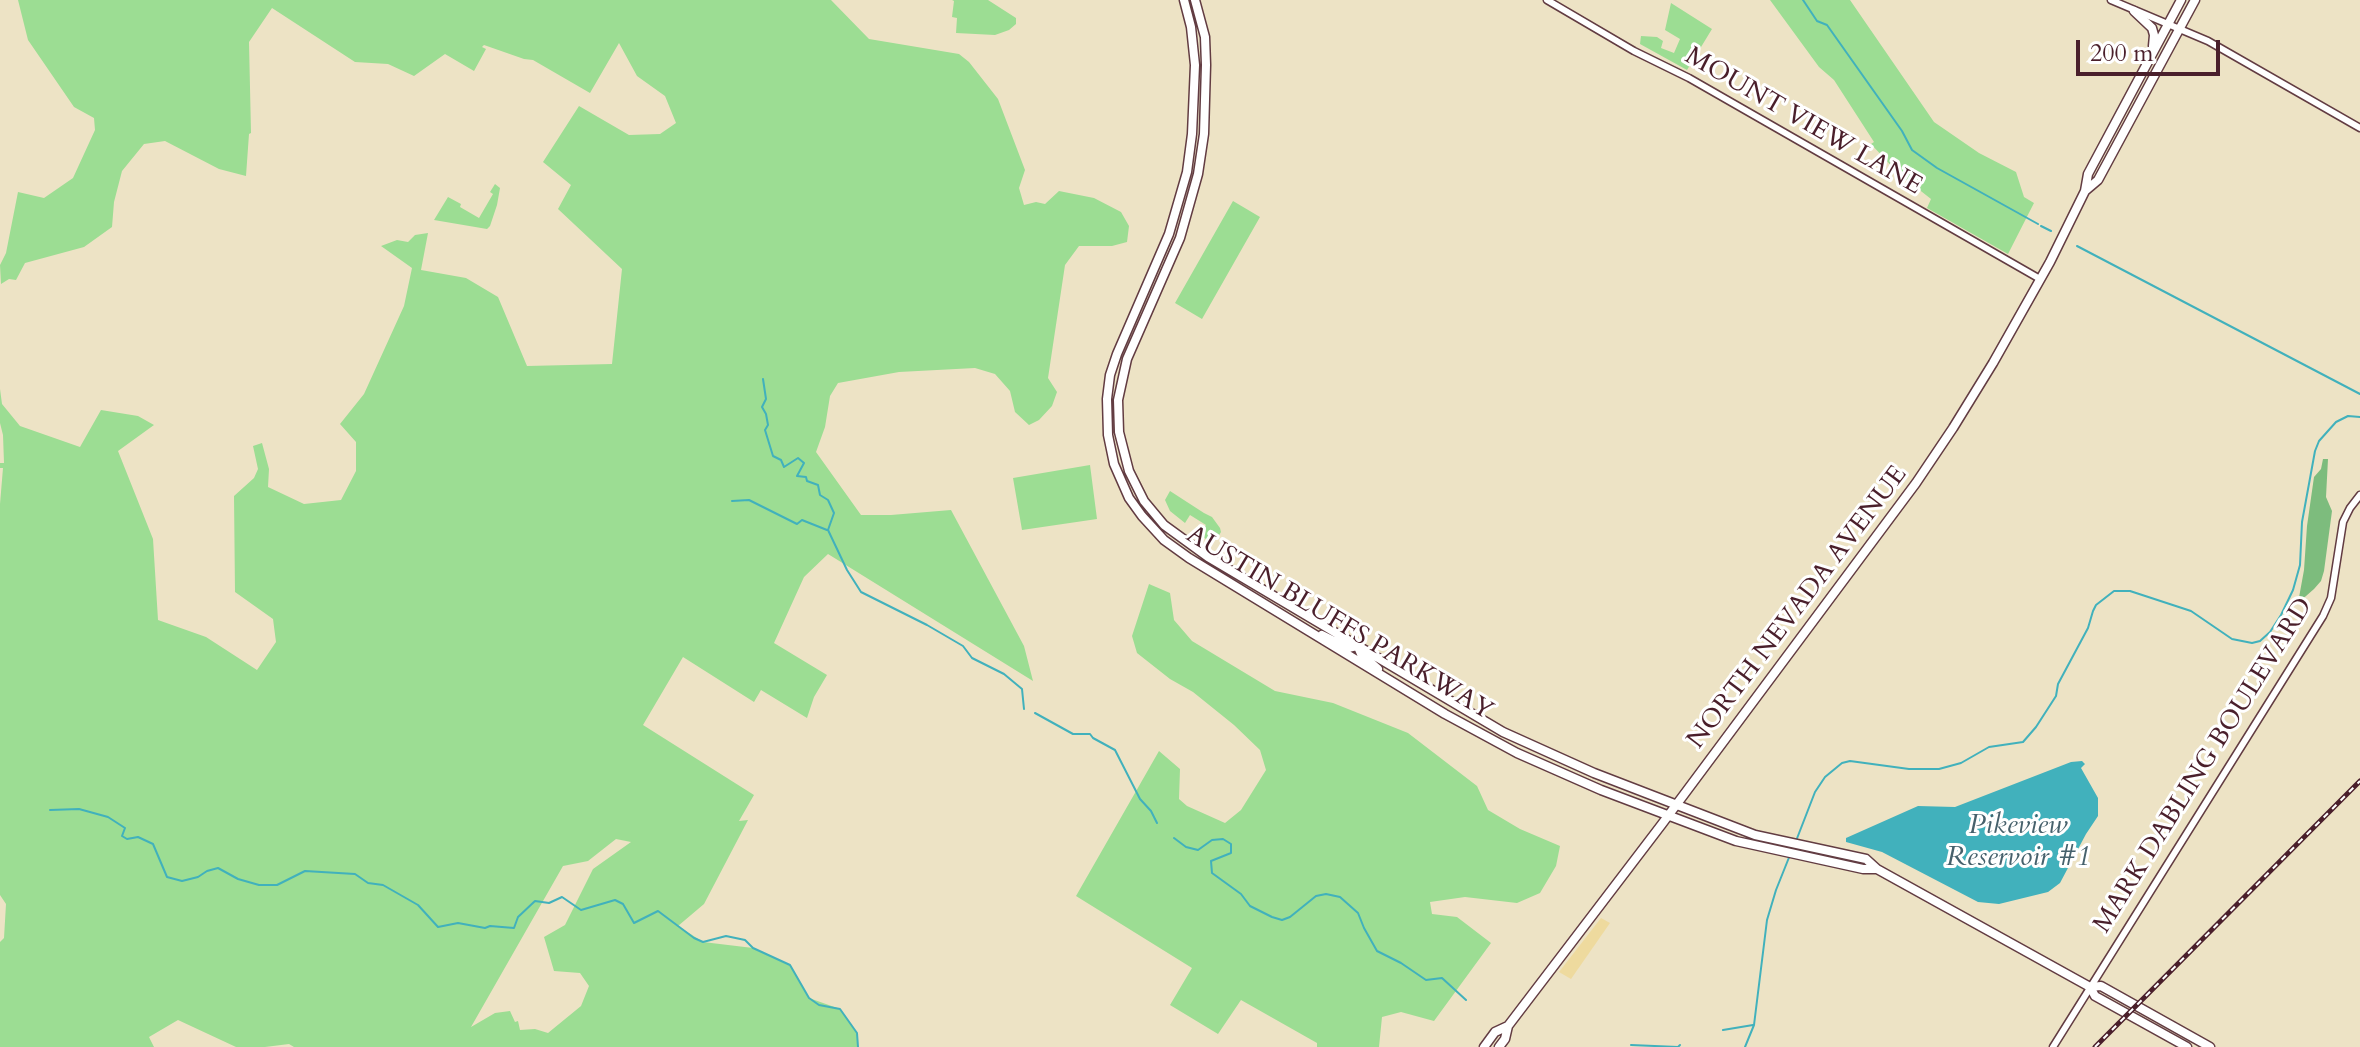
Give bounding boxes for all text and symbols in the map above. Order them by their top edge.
scale bar [2080,24,2224,74]
text: 200 m [2090,37,2154,70]
street label: MOUNT VIEW LANE [1679,41,1927,203]
street label: NORTH NEVADA AVENUE [1681,460,1915,756]
street label: AUSTIN BLUFFS PARKWAY [1180,520,1498,728]
street label: MARK DABLING BOULEVARD [2088,593,2320,939]
water label: Pikeview Reservoir #1 [1946,810,2090,876]

